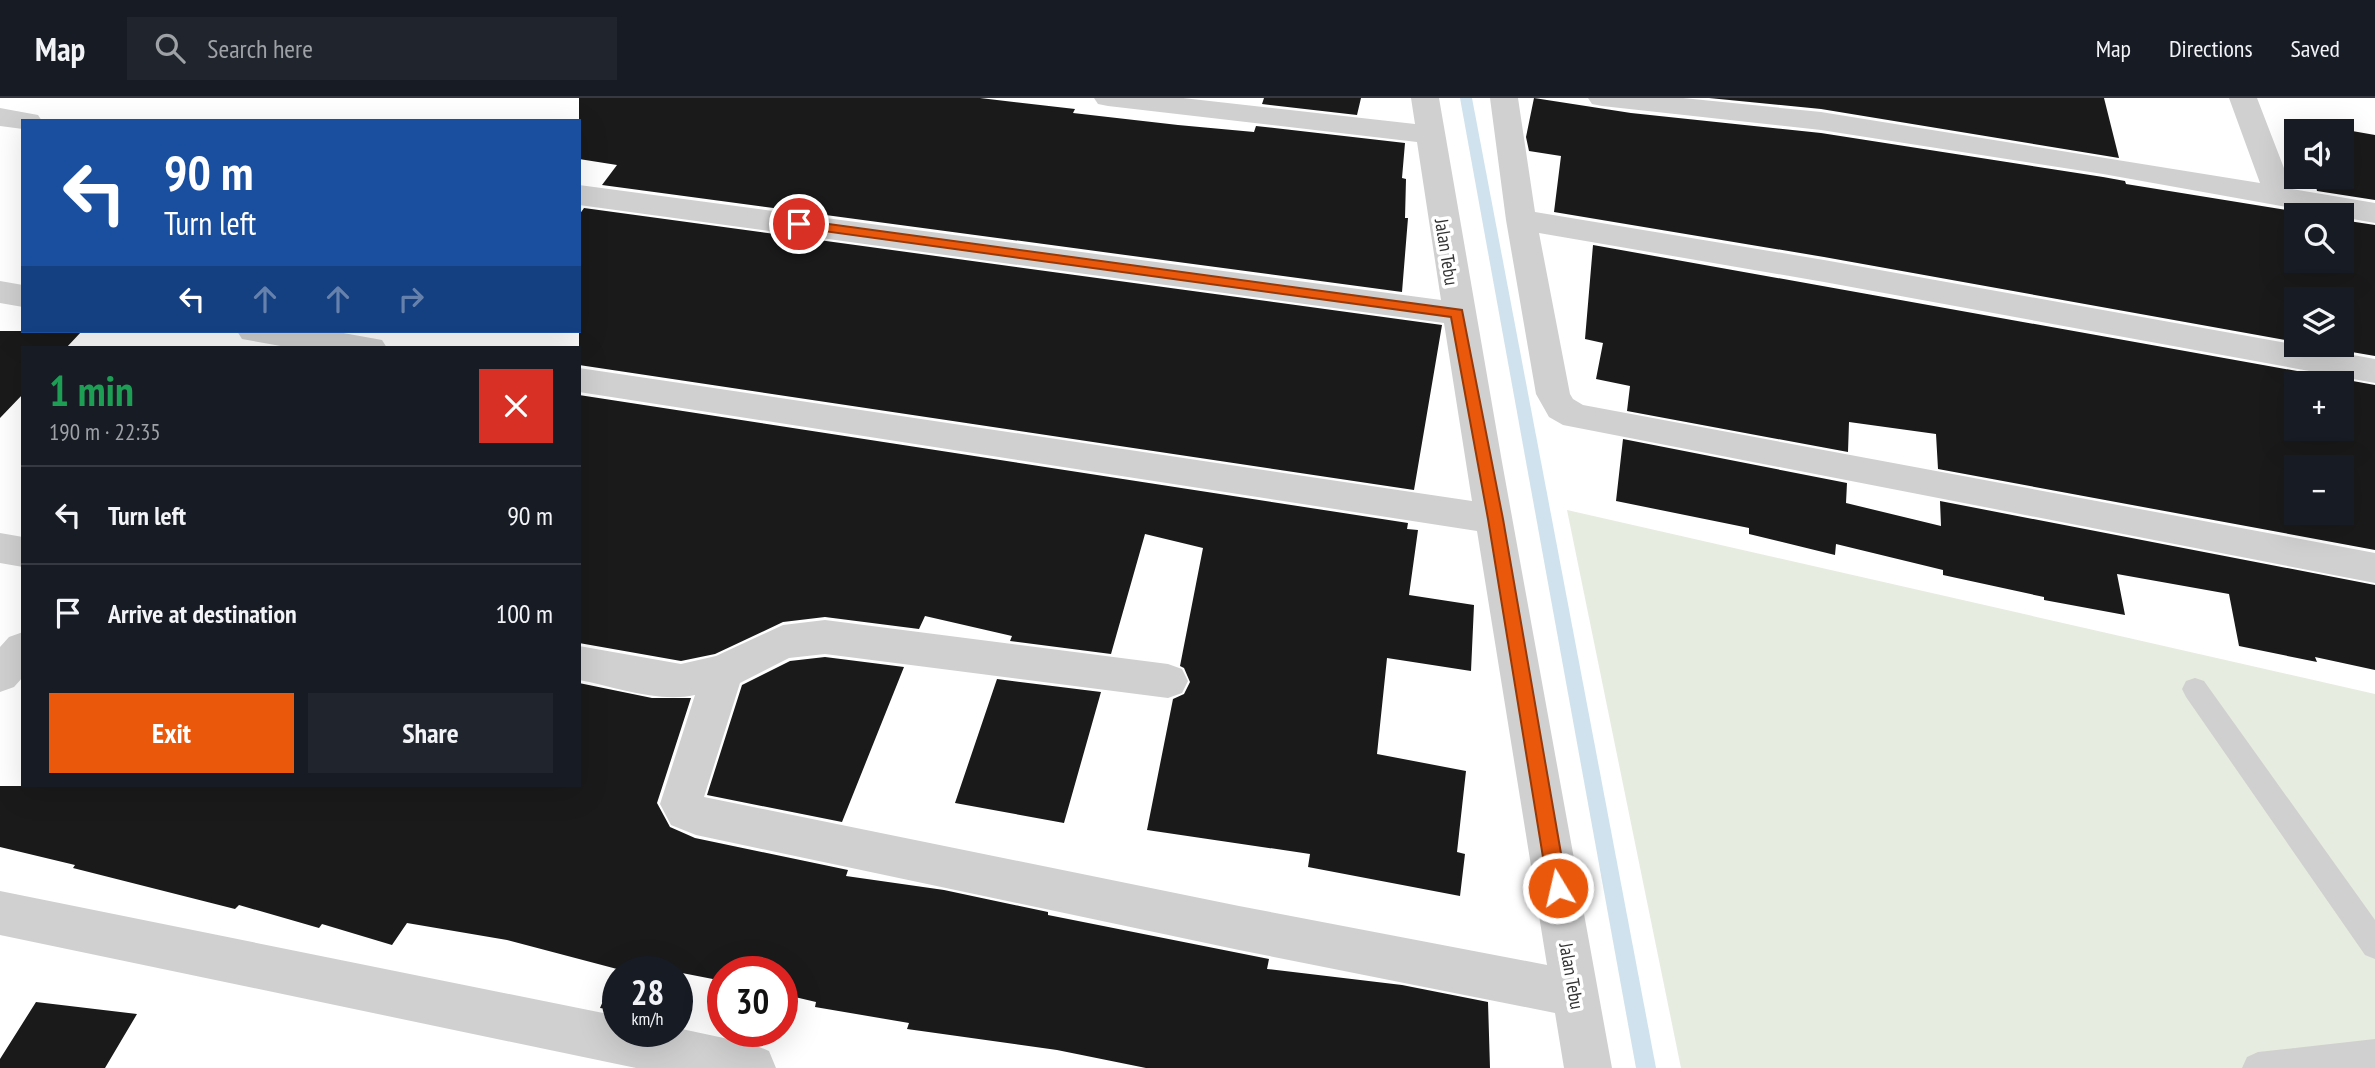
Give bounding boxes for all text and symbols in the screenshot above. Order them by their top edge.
search box [127,17,617,80]
text: Map [35,27,85,70]
icon: search [151,29,189,67]
text: Search here [207,32,313,65]
text: Map [2096,33,2131,64]
text: Directions [2169,33,2253,64]
text: Saved [2291,33,2340,64]
map controls [2284,119,2354,525]
button: sound [2284,119,2354,189]
text: 90 m [164,140,253,204]
icon: left [49,147,140,238]
pin [769,194,829,254]
text: Turn left [164,202,256,244]
button: search [2284,203,2354,273]
icon: arrive [780,205,818,243]
street label: Jalan Tebu [1430,216,1464,287]
icon: left [173,280,211,318]
icon: ahead [246,280,284,318]
icon: ahead [319,280,357,318]
icon: right [392,280,430,318]
button: layers [2284,287,2354,357]
text: 1 min [49,363,134,418]
button: close [479,369,553,443]
button: + [2284,371,2354,441]
text: 190 m · 22:35 [49,417,161,446]
button: − [2284,455,2354,525]
icon: left [49,496,87,534]
text: Turn left [108,499,186,532]
text: 90 m [507,499,553,532]
icon: arrive [49,594,87,632]
text: Arrive at destination [108,597,297,630]
text: 100 m [495,597,553,630]
button: Exit [49,693,294,773]
button: Share [308,693,553,773]
position arrow [1521,851,1595,925]
street label: Jalan Tebu [1554,940,1590,1011]
speed limit sign: 30 [707,956,798,1047]
text: 28 [631,969,664,1015]
text: km/h [632,1007,663,1030]

